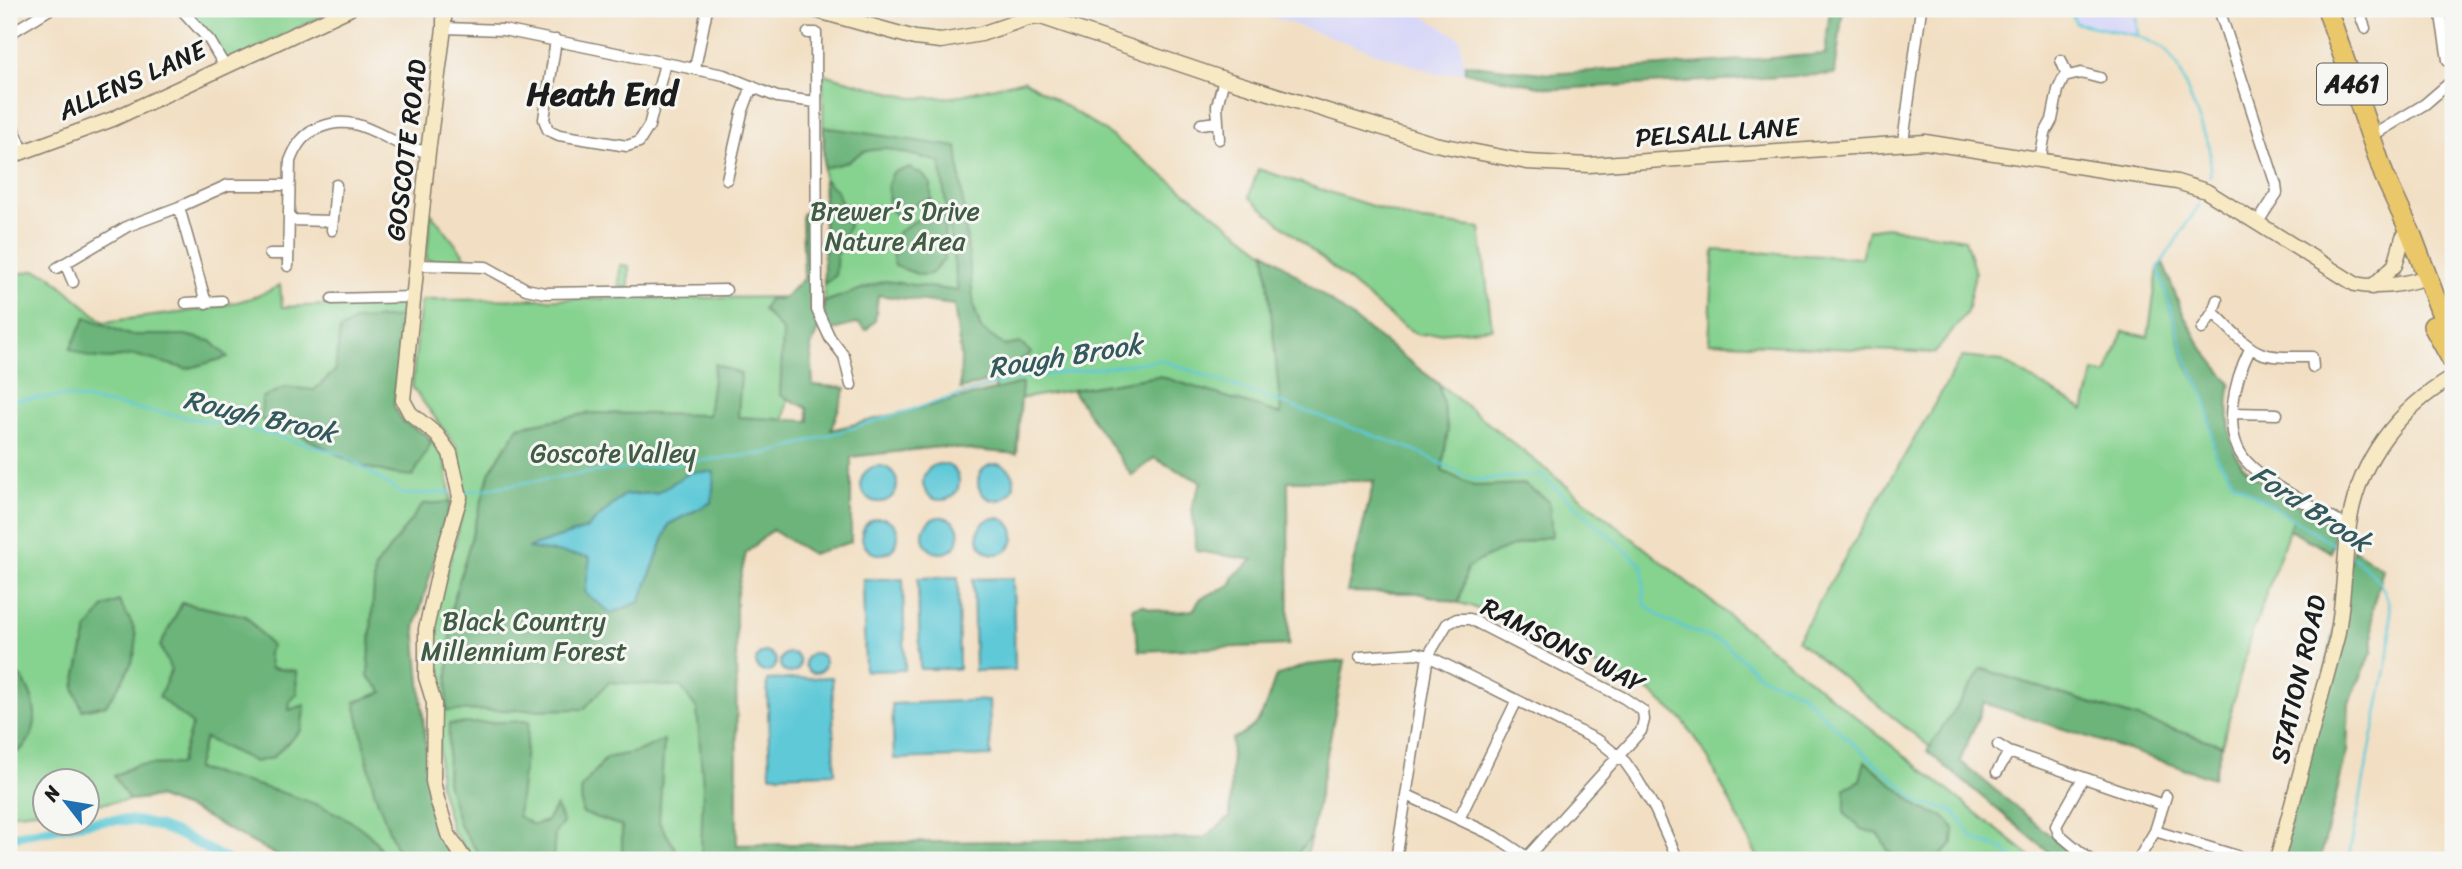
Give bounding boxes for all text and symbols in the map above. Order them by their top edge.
street label: ALLENS LANE [49,26,215,134]
street label: GOSCOTE ROAD [372,56,440,243]
road number: A461 [2317,64,2387,104]
district label: Heath End [527,65,680,123]
street label: PELSALL LANE [1634,103,1802,161]
park label: Brewer's Drive Nature Area [810,188,980,264]
water label: Rough Brook [985,319,1148,392]
water label: Rough Brook [179,375,344,458]
park label: Goscote Valley [530,430,696,476]
water label: Ford Brook [2241,451,2384,567]
street label: RAMSONS WAY [1473,584,1655,707]
street label: STATION ROAD [2256,590,2340,768]
park label: Black Country Millennium Forest [421,598,627,674]
north arrow [32,768,102,838]
text: N [34,779,70,809]

